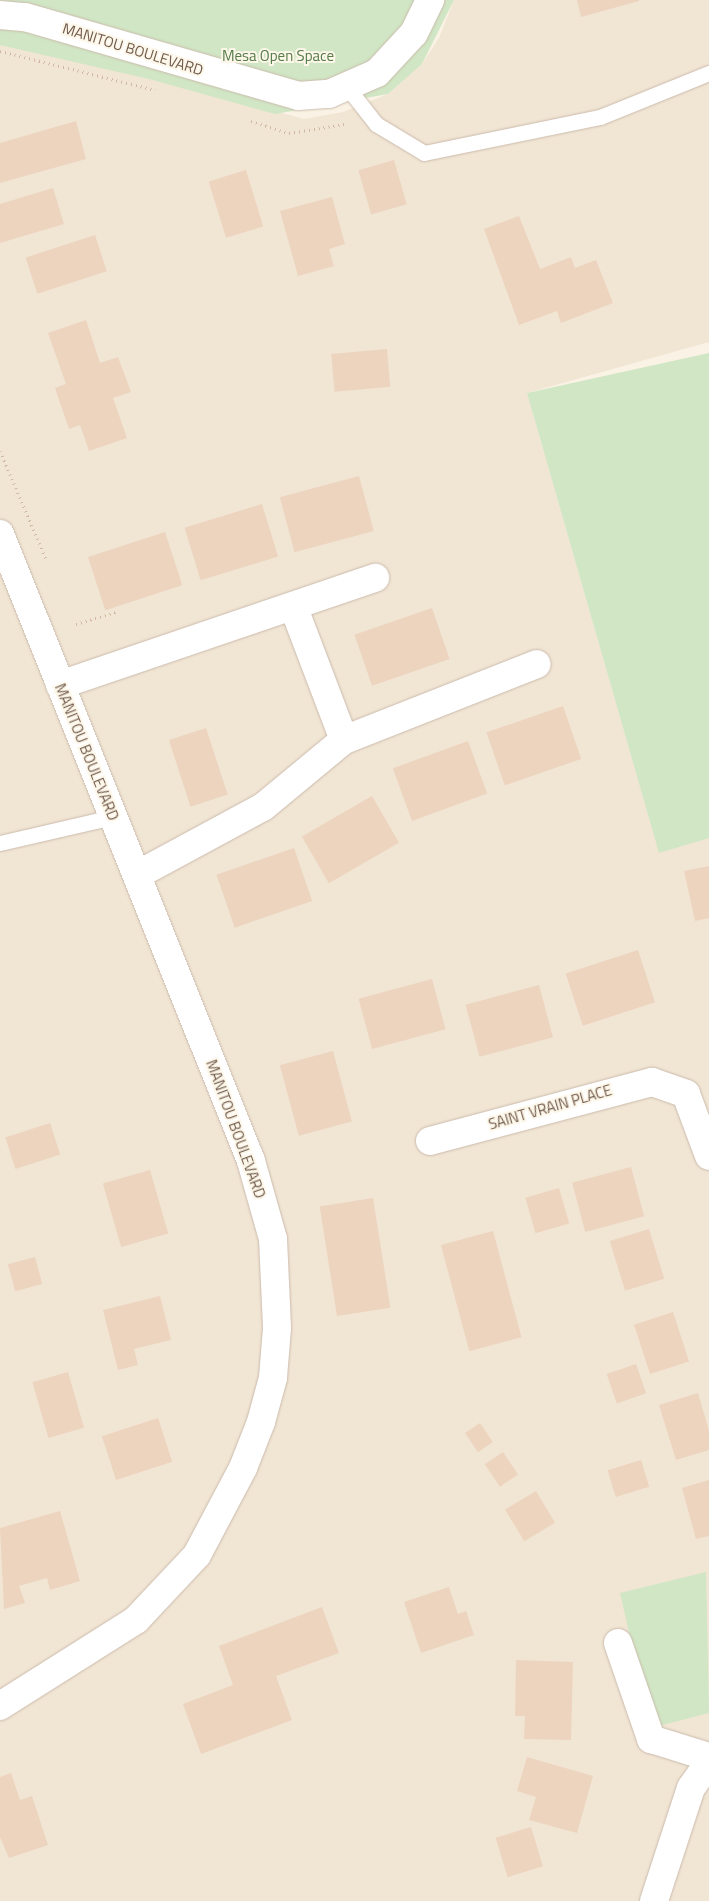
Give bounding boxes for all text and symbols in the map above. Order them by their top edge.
street label: MANITOU BOULEVARD [60,19,206,79]
park label: Mesa Open Space [222,47,334,65]
street label: MANITOU BOULEVARD [51,681,123,823]
street label: MANITOU BOULEVARD [203,1057,269,1201]
street label: SAINT VRAIN PLACE [486,1081,614,1133]

